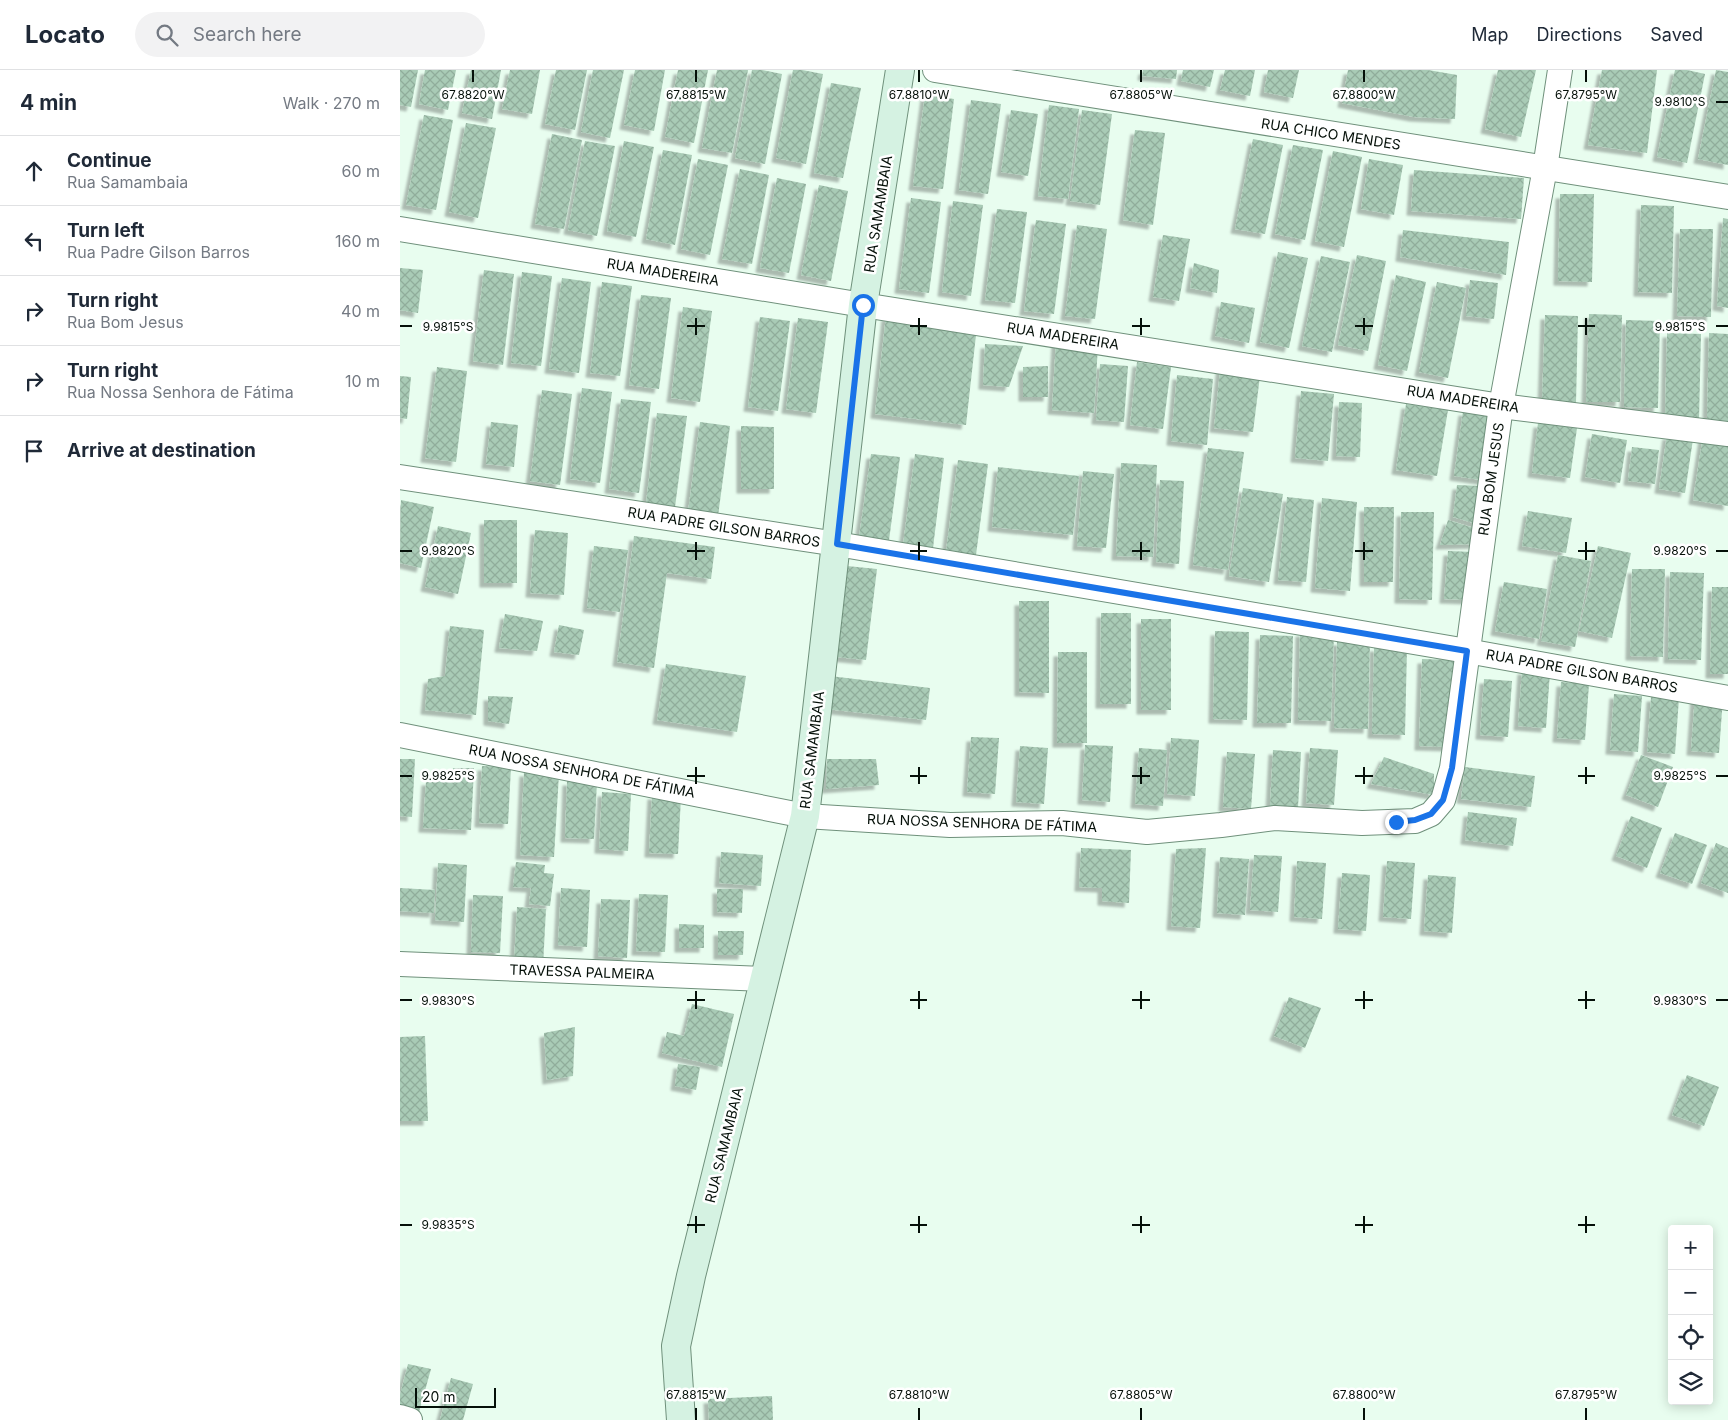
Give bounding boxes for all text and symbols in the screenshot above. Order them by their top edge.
search box [135,12,485,57]
text: Locato [25,20,105,49]
icon: search [153,21,181,49]
text: Search here [193,23,301,46]
text: Map [1471,24,1509,45]
text: Directions [1537,24,1622,45]
text: Saved [1650,24,1703,45]
text: 67.8820°W [442,87,505,102]
text: 67.8815°W [666,87,726,102]
text: 67.8810°W [889,87,949,102]
text: 67.8805°W [1110,87,1173,102]
text: 67.8800°W [1332,87,1396,102]
text: 67.8795°W [1555,87,1617,102]
text: 4 min [20,90,77,115]
text: Walk · 270 m [283,93,380,113]
text: 9.9810°S [1655,94,1706,109]
street label: RUA CHICO MENDES [1260,114,1402,153]
text: Continue [67,149,152,172]
street label: RUA SAMAMBAIA [860,154,895,274]
icon: ahead [20,157,48,185]
text: 60 m [341,161,380,181]
text: Rua Samambaia [67,172,188,192]
text: Turn left [67,219,145,242]
icon: left [20,227,48,255]
text: 160 m [335,231,380,251]
text: Rua Padre Gilson Barros [67,242,250,262]
street label: RUA MADEREIRA [606,254,721,289]
text: Turn right [67,289,158,312]
route start [852,294,875,317]
icon: right [20,297,48,325]
text: 40 m [341,301,380,321]
text: Rua Bom Jesus [67,312,184,332]
street label: RUA MADEREIRA [1006,318,1121,353]
text: 9.9815°S [423,319,474,334]
text: 9.9815°S [1655,319,1706,334]
text: Turn right [67,359,158,382]
icon: right [20,367,48,395]
text: 10 m [345,371,380,391]
street label: RUA MADEREIRA [1406,381,1521,416]
text: Rua Nossa Senhora de Fátima [67,382,294,402]
street label: RUA BOM JESUS [1474,421,1507,537]
icon: arrive [20,437,48,465]
text: Arrive at destination [67,439,256,462]
street label: RUA PADRE GILSON BARROS [627,503,822,550]
text: 9.9820°S [421,543,475,558]
text: 9.9820°S [1653,543,1707,558]
street label: RUA PADRE GILSON BARROS [1485,645,1679,696]
street label: RUA SAMAMBAIA [796,690,827,810]
street label: RUA NOSSA SENHORA DE FÁTIMA [467,740,697,801]
text: 9.9825°S [421,768,475,783]
text: 9.9825°S [1653,768,1707,783]
street label: RUA NOSSA SENHORA DE FÁTIMA [867,810,1098,835]
route end [1385,811,1408,834]
street label: TRAVESSA PALMEIRA [509,960,655,983]
text: 9.9830°S [421,993,475,1008]
text: 9.9830°S [1653,993,1707,1008]
street label: RUA SAMAMBAIA [701,1085,746,1204]
text: 9.9835°S [421,1217,475,1232]
map controls [1668,1225,1713,1405]
button: + [1668,1225,1713,1270]
button: − [1668,1270,1713,1315]
button: locate [1668,1315,1713,1360]
button: layers [1668,1360,1713,1405]
scale bar [415,1385,496,1408]
text: 67.8815°W [666,1387,726,1402]
text: 67.8810°W [889,1387,949,1402]
text: 67.8805°W [1110,1387,1173,1402]
text: 67.8800°W [1332,1387,1396,1402]
text: 67.8795°W [1555,1387,1617,1402]
text: 20 m [422,1388,456,1405]

